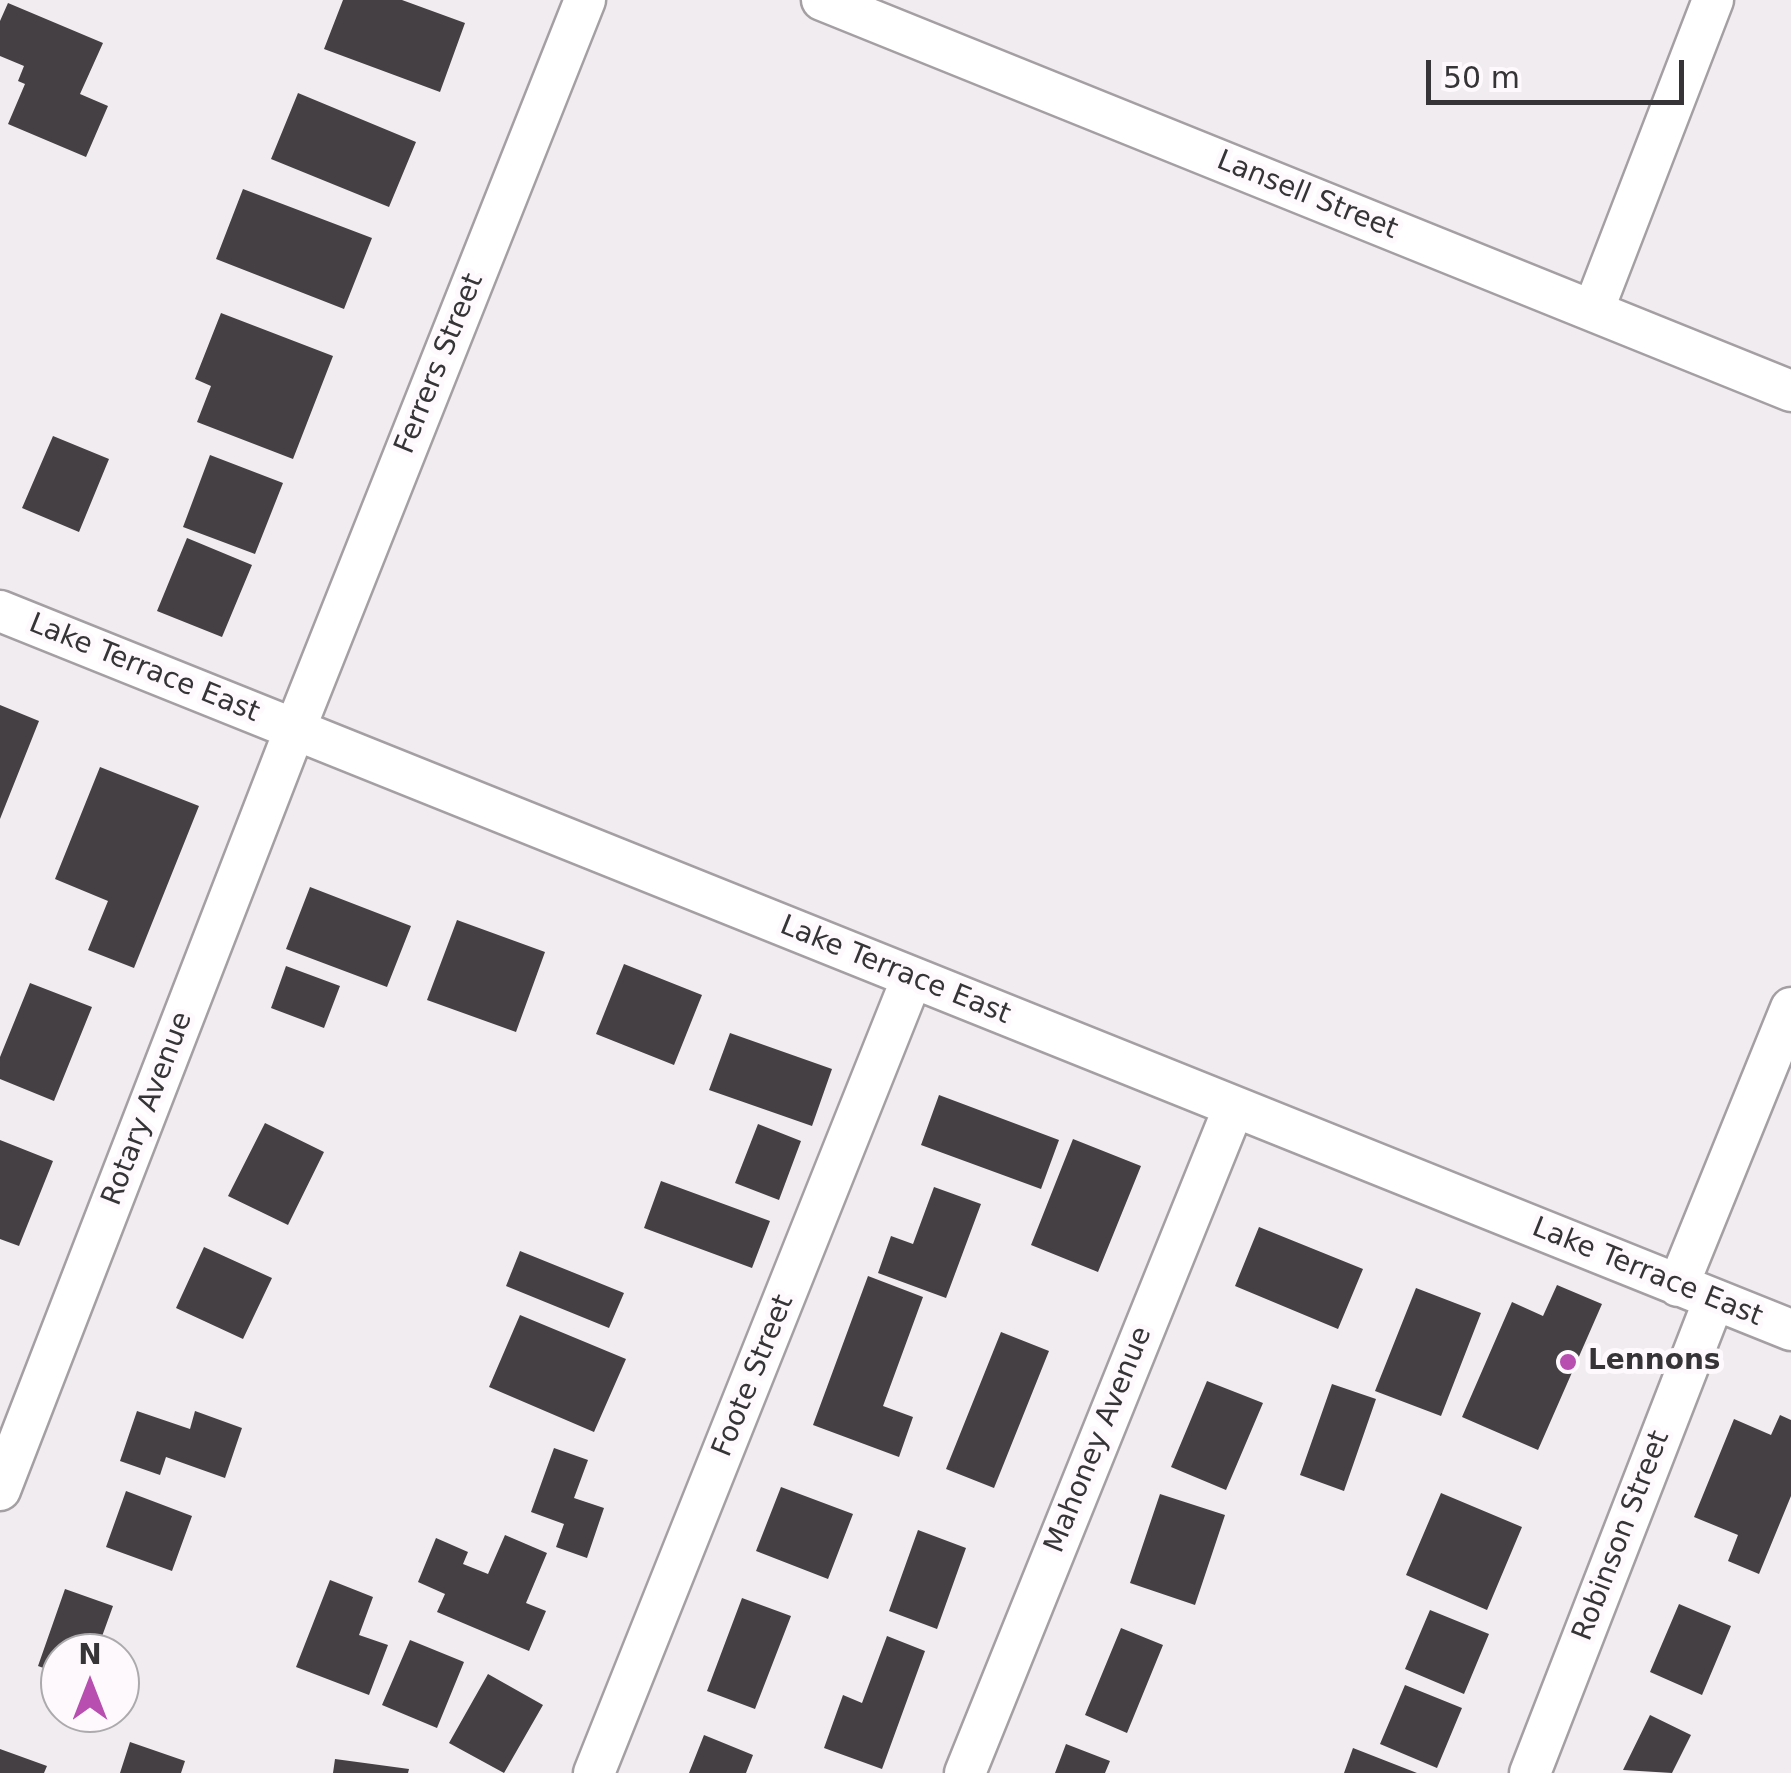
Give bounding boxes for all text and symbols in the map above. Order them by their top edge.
scale bar [1431,40,1688,102]
text: 50 m [1443,60,1520,95]
street label: Lansell Street [1212,144,1402,248]
street label: Ferrers Street [389,269,491,459]
street label: Lake Terrace East [24,607,264,731]
street label: Lake Terrace East [775,909,1015,1033]
street label: Rotary Avenue [96,1008,200,1210]
street label: Lake Terrace East [1527,1211,1767,1335]
street label: Foote Street [706,1290,802,1462]
street label: Mahoney Avenue [1038,1322,1160,1558]
place label: Lennons [1588,1345,1721,1379]
marker: Lennons [1557,1351,1579,1373]
street label: Robinson Street [1567,1426,1677,1646]
north arrow [40,1633,140,1733]
text: N [78,1638,102,1671]

